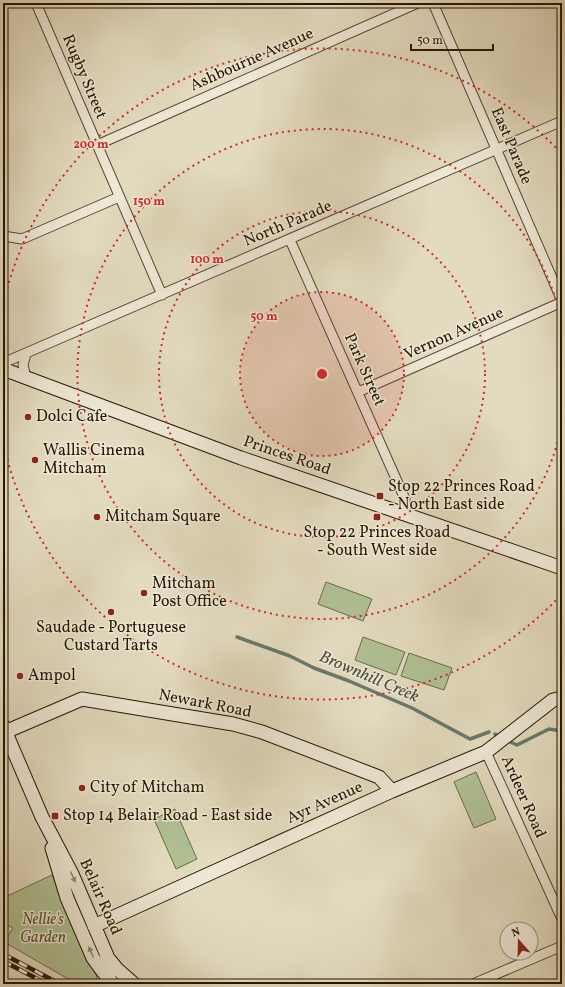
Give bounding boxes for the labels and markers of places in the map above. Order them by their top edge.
centre of rings [315,367,329,381]
place label: Dolci Cafe [36,406,107,428]
marker: Dolci Cafe [23,412,33,422]
place label: Wallis Cinema Mitcham [43,440,145,480]
marker: Wallis Cinema Mitcham [30,455,40,465]
place label: Stop 22 Princes Road - North East side [388,476,535,516]
marker: Stop 22 Princes Road - North East side [375,491,385,501]
place label: Mitcham Square [105,506,221,528]
marker: Mitcham Square [92,512,102,522]
marker: Stop 22 Princes Road - South West side [372,512,382,522]
place label: Stop 22 Princes Road - South West side [304,522,450,562]
place label: Mitcham Post Office [152,573,227,613]
marker: Mitcham Post Office [139,588,149,598]
marker: Saudade - Portuguese Custard Tarts [106,607,116,617]
place label: Saudade - Portuguese Custard Tarts [36,617,186,657]
place label: Ampol [28,665,76,687]
marker: Ampol [15,671,25,681]
place label: City of Mitcham [90,777,205,799]
marker: City of Mitcham [77,783,87,793]
place label: Stop 14 Belair Road - East side [63,805,272,827]
marker: Stop 14 Belair Road - East side [50,811,60,821]

